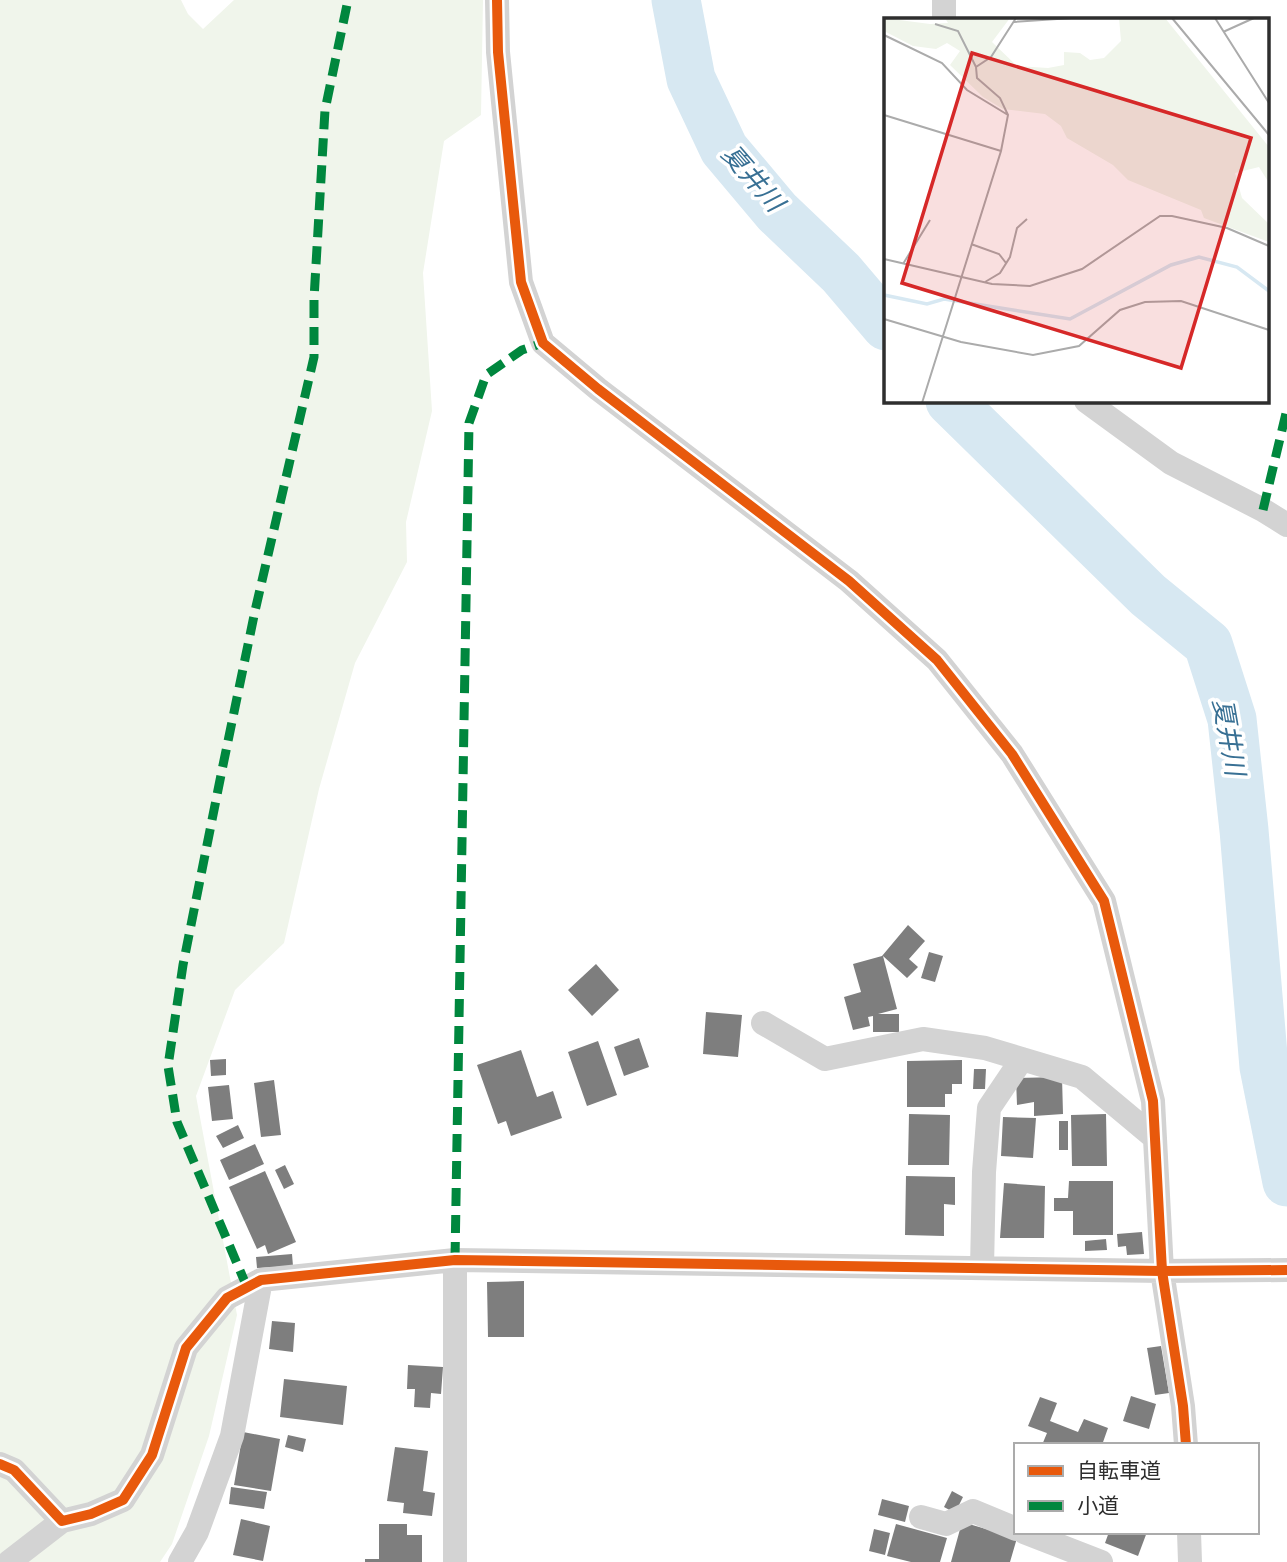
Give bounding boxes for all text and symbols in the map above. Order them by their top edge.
inset map [884,18,1270,402]
water label: 夏井川 [715,137,793,221]
water label: 夏井川 [1205,696,1253,781]
legend [1014,1443,1259,1534]
text: 自転車道 [1077,1457,1161,1485]
text: 小道 [1077,1492,1119,1520]

